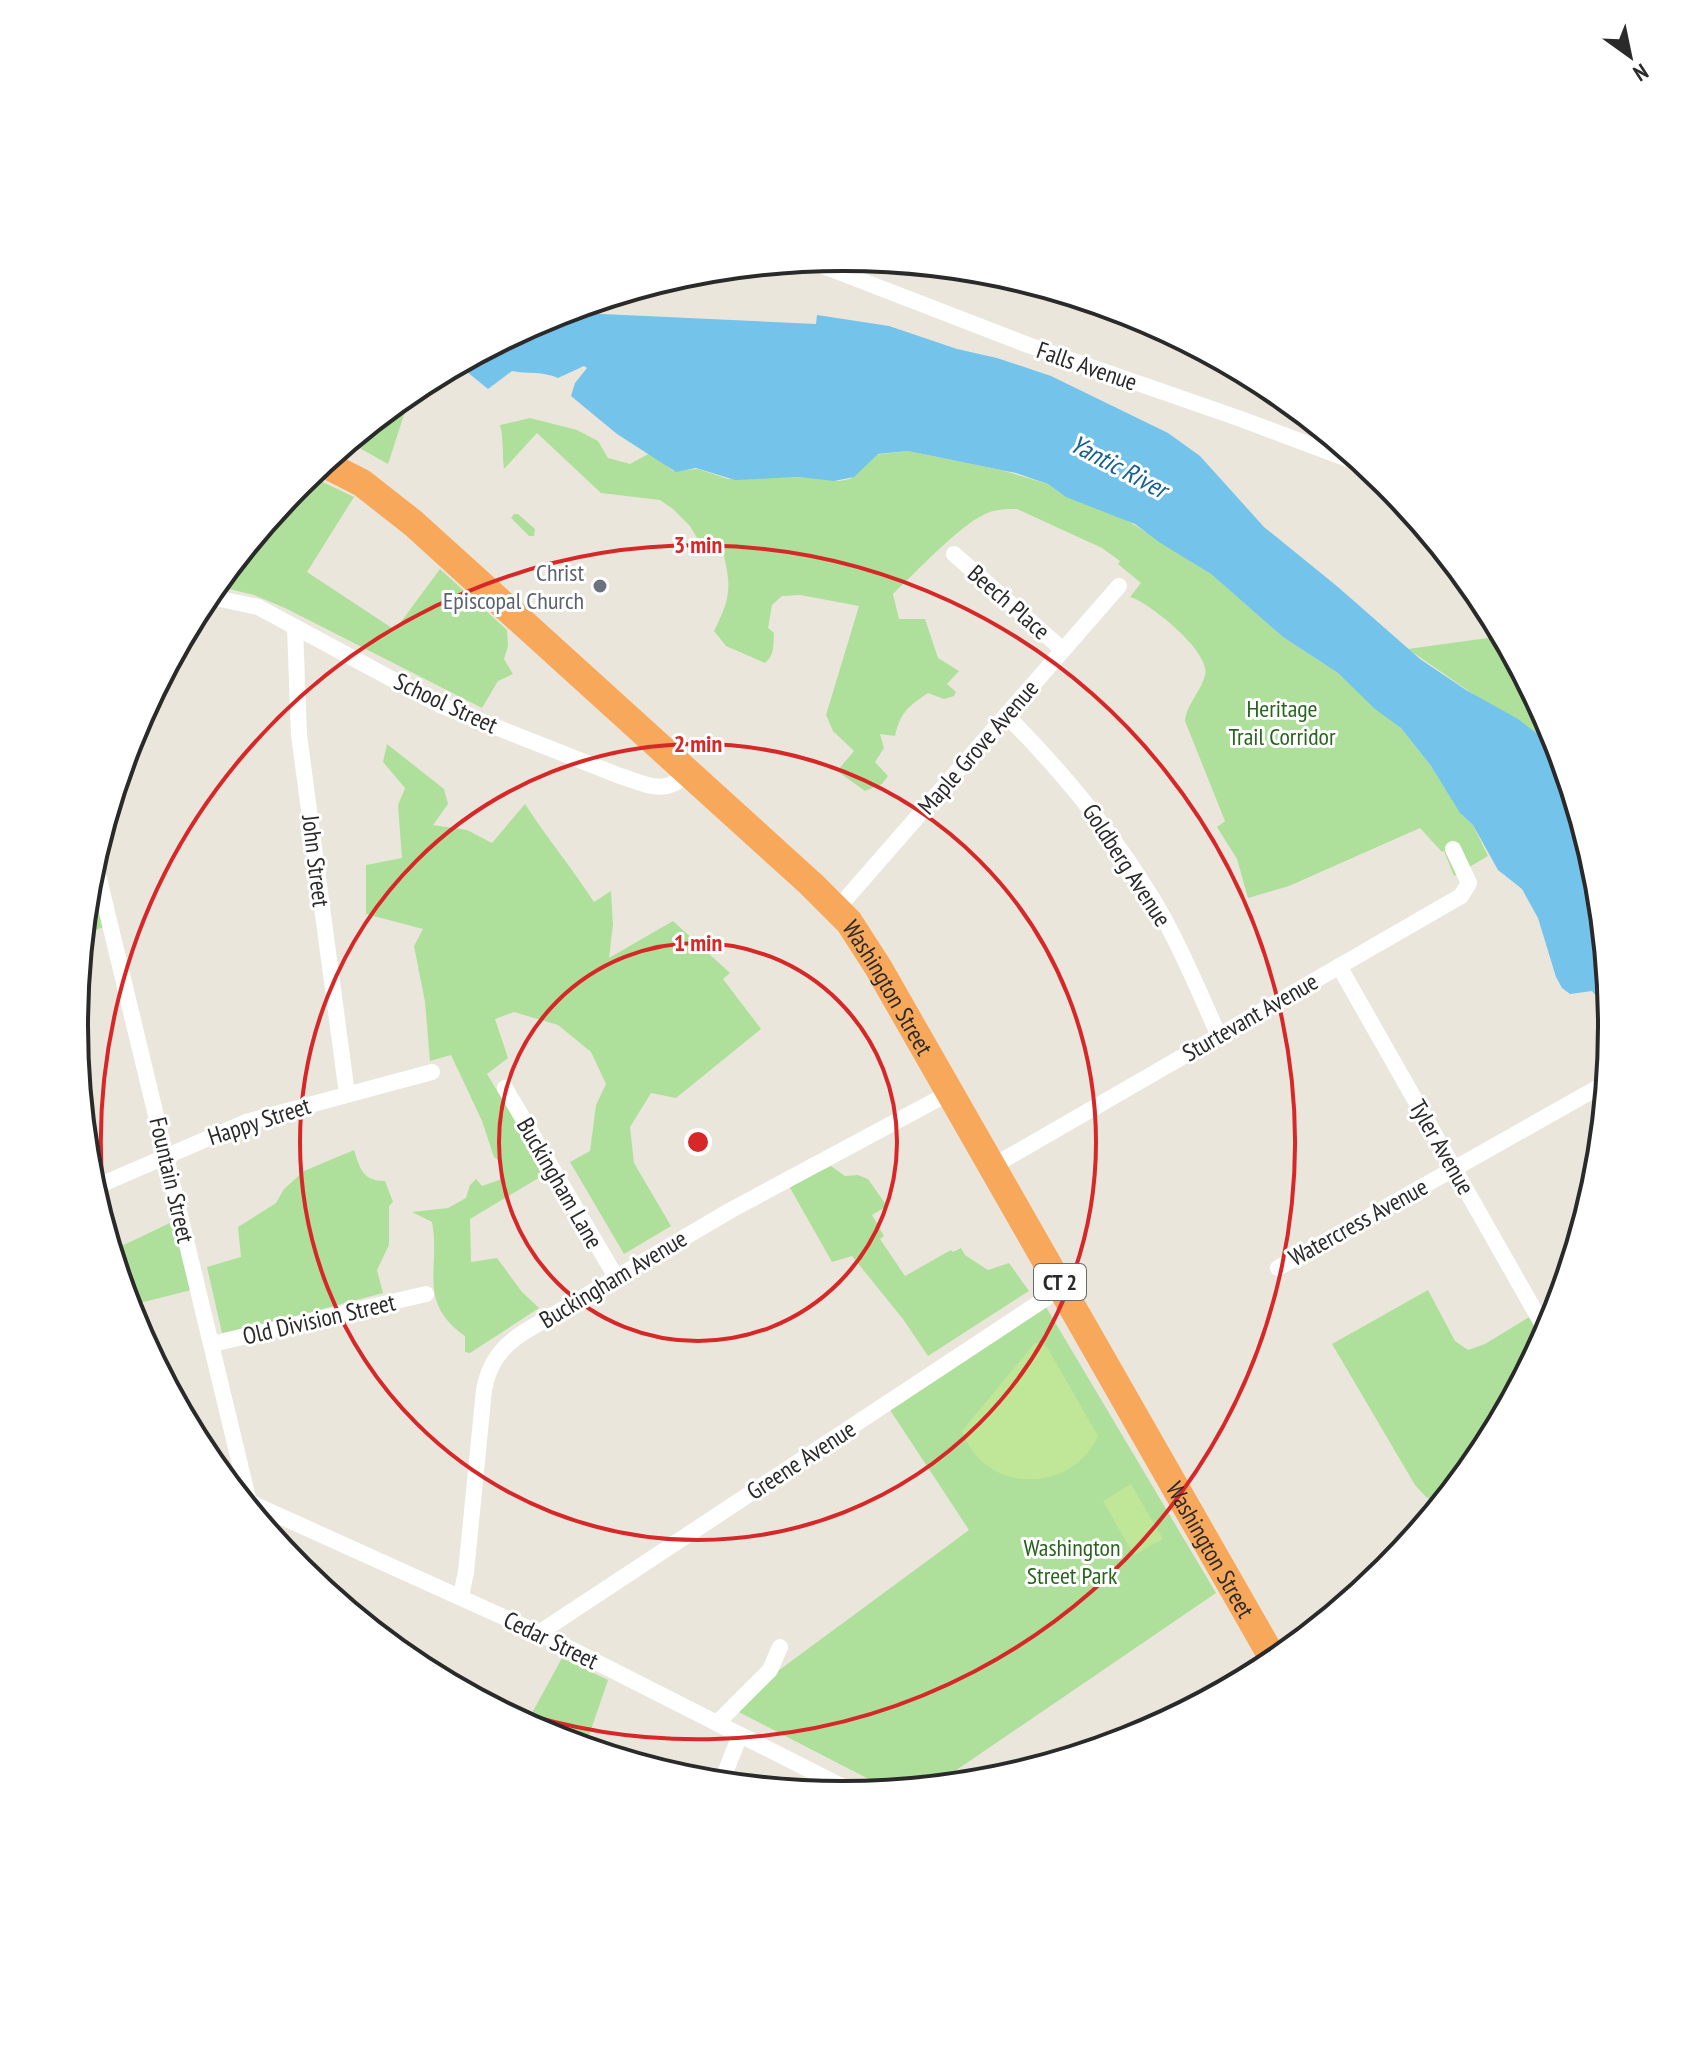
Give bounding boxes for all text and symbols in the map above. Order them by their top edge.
north arrow [1590,16,1670,96]
text: N [1628,58,1654,88]
street label: Falls Avenue [1033,334,1141,398]
water label: Yantic River [1065,427,1177,507]
text: 3 min [674,529,722,560]
place label: Christ Episcopal Church [443,557,584,616]
street label: Beech Place [961,558,1057,646]
marker: Christ Episcopal Church [591,577,609,595]
street label: School Street [389,666,503,741]
street label: Maple Grove Avenue [911,673,1045,821]
park label: Heritage Trail Corridor [1228,693,1336,752]
text: 2 min [674,728,722,759]
street label: Goldberg Avenue [1076,798,1178,932]
street label: John Street [295,812,337,909]
street label: Washington Street [836,914,941,1061]
text: 1 min [674,927,722,958]
street label: Sturtevant Avenue [1177,966,1323,1068]
street label: Happy Street [204,1090,315,1152]
street label: Tyler Avenue [1402,1094,1482,1200]
street label: Buckingham Lane [510,1112,610,1254]
street label: Fountain Street [143,1114,202,1246]
centre of rings [684,1128,712,1156]
street label: Watercress Avenue [1283,1171,1433,1273]
street label: Buckingham Avenue [534,1223,692,1335]
road number: CT 2 [1034,1264,1086,1300]
street label: Old Division Street [240,1286,399,1352]
street label: Greene Avenue [741,1413,861,1507]
street label: Washington Street [1160,1476,1262,1623]
park label: Washington Street Park [1023,1532,1121,1591]
street label: Cedar Street [499,1604,604,1676]

